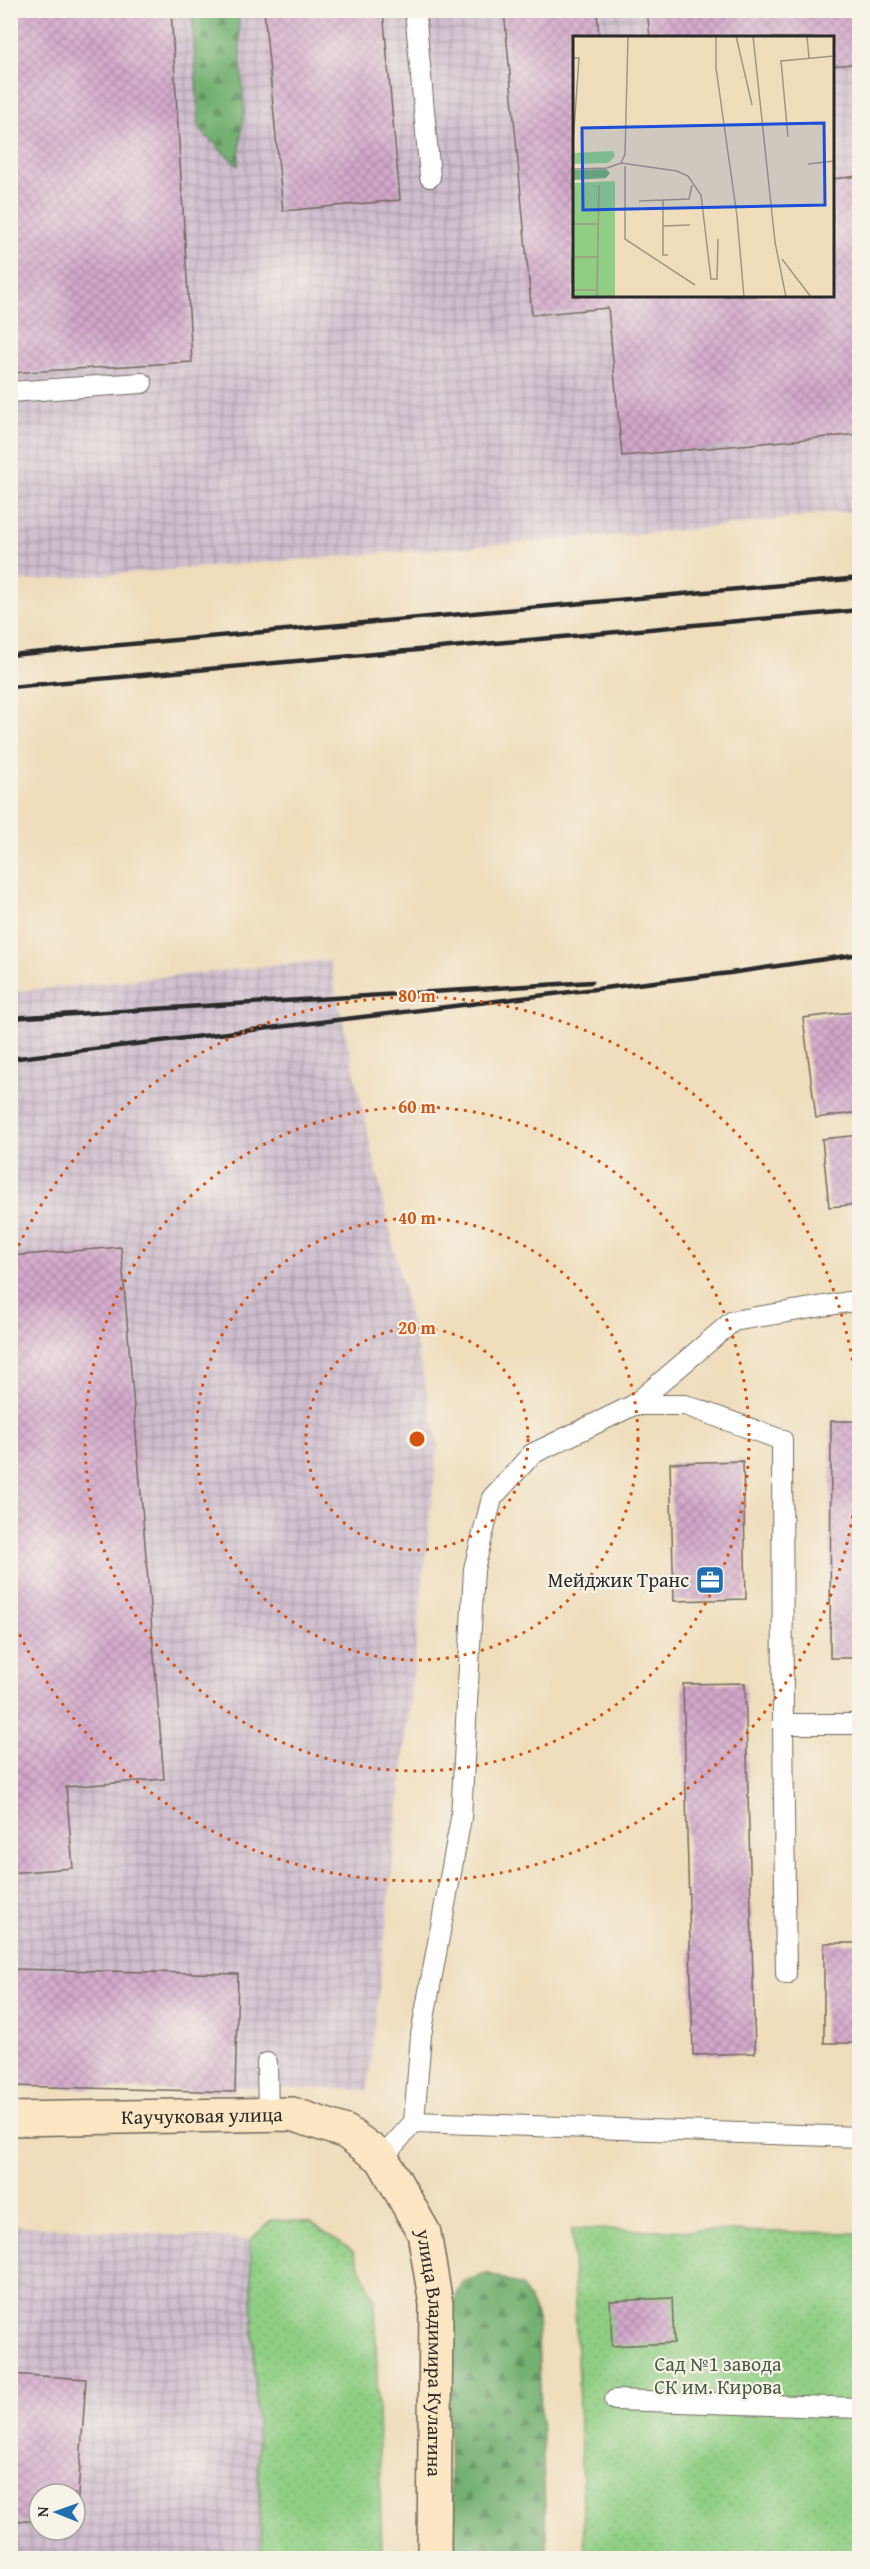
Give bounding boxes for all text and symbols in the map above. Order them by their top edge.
inset map [573,36,834,297]
text: 80 m [398,982,437,1009]
text: 60 m [398,1093,437,1120]
text: 40 m [398,1204,437,1231]
text: 20 m [398,1314,437,1341]
centre of rings [407,1429,427,1449]
office icon: Мейджик Транс [694,1564,726,1596]
place label: Мейджик Транс [548,1565,689,1594]
street label: Каучуковая улица [121,2099,283,2131]
street label: улица Владимира Кулагина [409,2226,452,2478]
park label: Сад №1 завода СК им. Кирова [654,2349,782,2401]
north arrow [27,2482,87,2542]
text: N [30,2506,54,2517]

